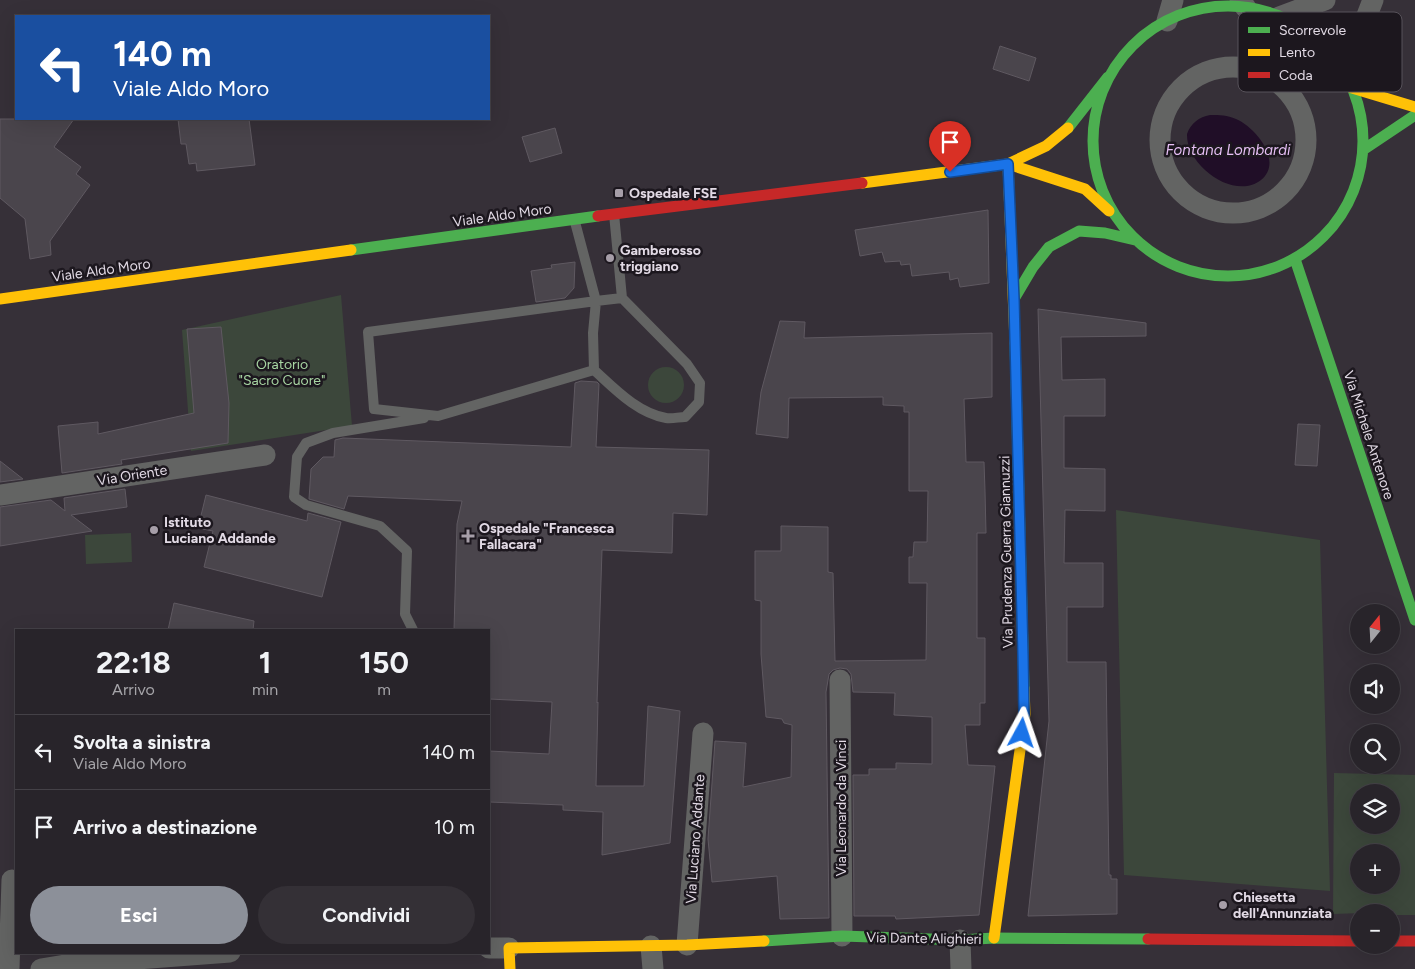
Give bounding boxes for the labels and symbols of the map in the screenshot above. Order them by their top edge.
legend [1238,12,1402,92]
text: Scorrevole [1279,22,1347,39]
text: Lento [1279,44,1315,61]
text: Coda [1279,67,1313,84]
pin [929,121,971,172]
water label: Fontana Lombardi [1166,141,1291,159]
place label: Ospedale FSE [629,185,718,202]
marker: Ospedale FSE [613,187,625,199]
street label: Viale Aldo Moro [452,200,552,231]
place label: Gamberosso triggiano [620,242,701,275]
marker: Gamberosso triggiano [604,252,616,264]
street label: Viale Aldo Moro [51,255,151,286]
park label: Oratorio "Sacro Cuore" [239,356,325,389]
street label: Via Michele Antenore [1340,369,1397,502]
street label: Via Prudenza Guerra Giannuzzi [996,455,1017,649]
street label: Via Oriente [96,462,169,489]
place label: Istituto Luciano Addande [164,514,276,547]
place label: Ospedale "Francesca Fallacara" [479,520,614,553]
marker: Istituto Luciano Addande [148,524,160,536]
marker: Ospedale "Francesca Fallacara" [461,529,475,543]
north arrow [1350,604,1400,654]
position arrow [995,706,1047,758]
street label: Via Leonardo da Vinci [833,740,850,876]
street label: Via Luciano Addante [682,773,709,904]
place label: Chiesetta dell'Annunziata [1233,889,1332,922]
marker: Chiesetta dell'Annunziata [1217,899,1229,911]
street label: Via Dante Alighieri [866,929,982,948]

